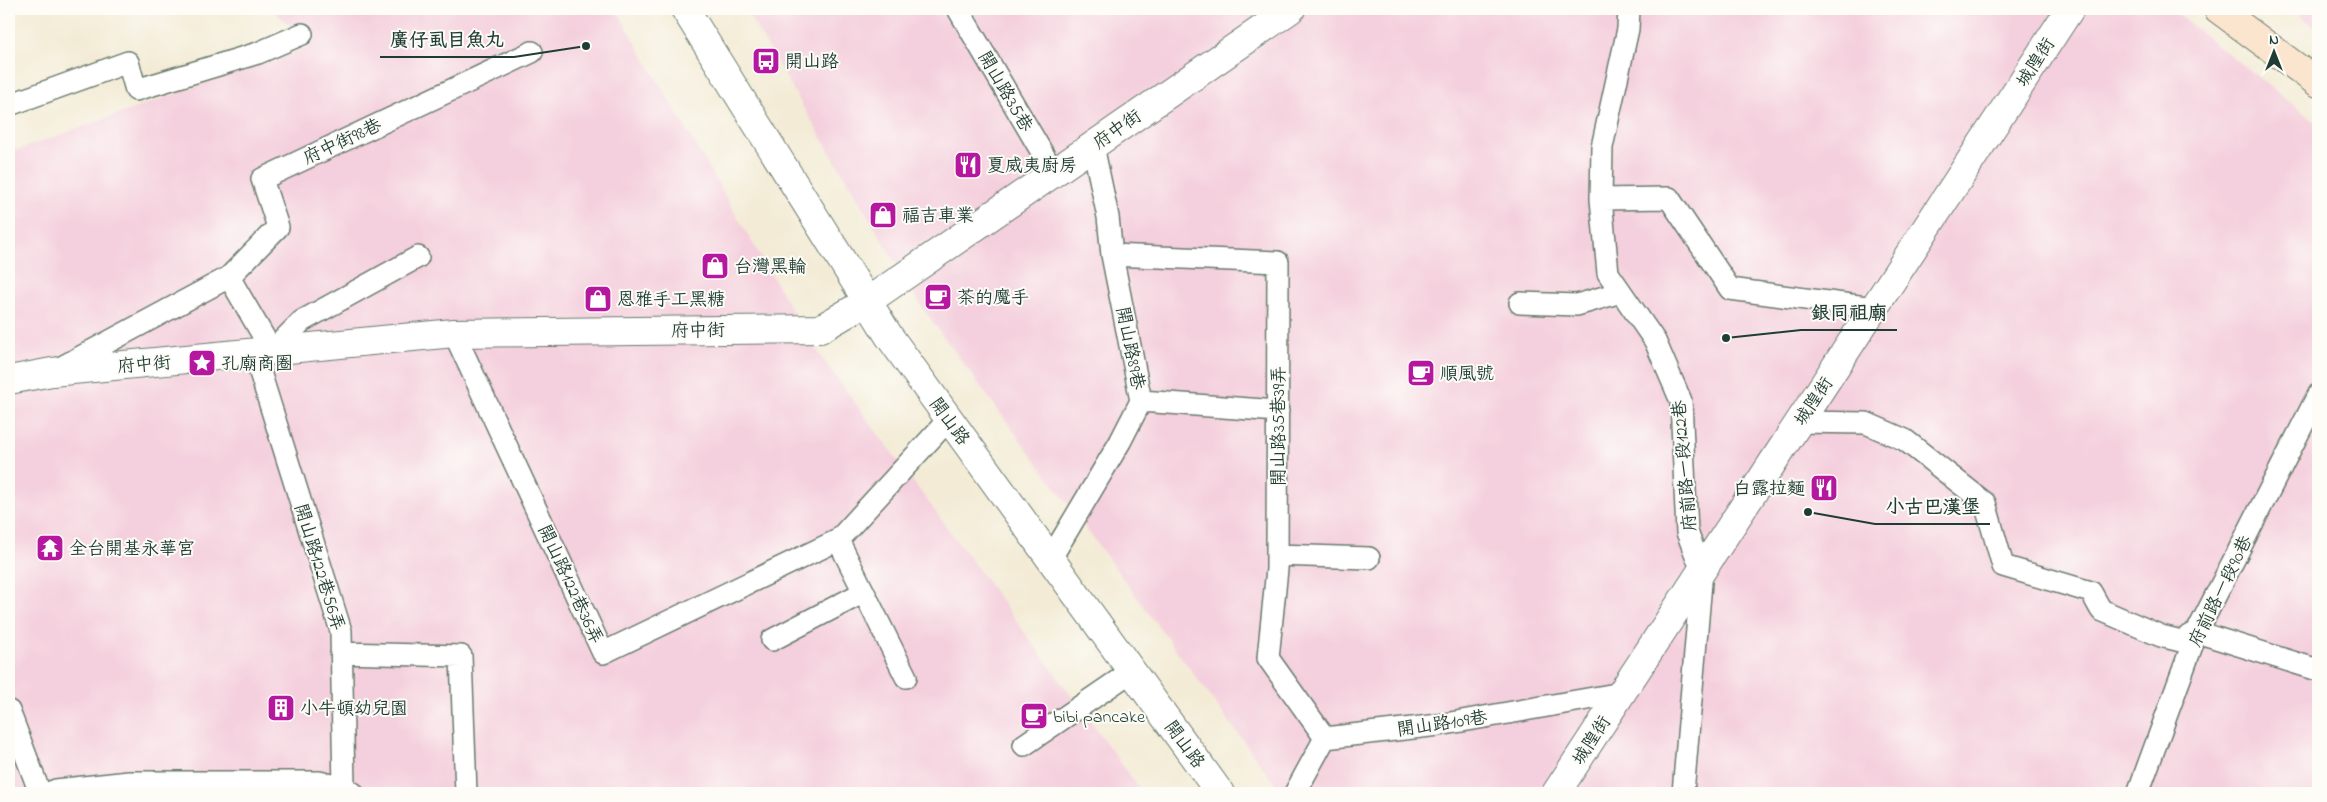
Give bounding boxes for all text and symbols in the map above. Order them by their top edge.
callout: 廣仔虱目魚丸 [380,23,514,57]
text: 廣仔虱目魚丸 [390,28,504,55]
north arrow [2250,28,2300,78]
text: N [2269,30,2279,51]
street label: 城隍街 [2011,33,2062,93]
bus stop icon: 開山路 [751,46,781,76]
street label: 開山路35巷 [971,47,1038,137]
place label: 開山路 [785,50,839,76]
street label: 府中街 [1089,105,1148,157]
street label: 府中街98巷 [299,113,386,172]
restaurant icon: 夏威夷廚房 [953,150,983,180]
place label: 夏威夷廚房 [987,154,1077,180]
shop icon: 福吉車業 [868,200,898,230]
place label: 福吉車業 [902,204,974,230]
shop icon: 台灣黑輪 [700,251,730,281]
place label: 台灣黑輪 [734,255,806,281]
cafe icon: 茶的魔手 [923,282,953,312]
shop icon: 恩雅手工黑糖 [583,284,613,314]
place label: 茶的魔手 [957,286,1029,312]
place label: 恩雅手工黑糖 [617,288,725,314]
callout: 銀同祖廟 [1801,296,1897,330]
text: 銀同祖廟 [1811,301,1887,328]
street label: 開山路89巷 [1108,305,1150,392]
street label: 府中街 [671,319,725,345]
place icon: 孔廟商圈 [187,348,217,378]
street label: 府中街 [116,351,172,381]
place label: 孔廟商圈 [221,352,293,378]
cafe icon: 順風號 [1406,358,1436,388]
place label: 順風號 [1440,362,1494,388]
street label: 開山路35巷39弄 [1267,366,1293,486]
street label: 城隍街 [1789,372,1841,432]
street label: 開山路 [922,393,975,452]
street label: 府前路一段122巷 [1667,399,1705,533]
restaurant icon: 白露拉麵 [1809,473,1839,503]
place label: 白露拉麵 [1733,477,1805,503]
callout: 小古巴漢堡 [1875,490,1990,524]
text: 小古巴漢堡 [1885,495,1981,522]
street label: 開山路122巷56弄 [286,501,350,634]
street label: 開山路122巷36弄 [530,521,608,649]
street label: 府前路一段90巷 [2184,532,2260,652]
temple icon: 全台開基永華宮 [35,533,65,563]
place label: 全台開基永華宮 [69,537,195,563]
building icon: 小牛頓幼兒園 [266,693,296,723]
place label: 小牛頓幼兒園 [300,697,408,723]
cafe icon: bibi pancake [1019,701,1049,731]
place label: bibi pancake [1053,705,1146,731]
street label: 開山路109巷 [1395,706,1489,744]
street label: 城隍街 [1567,711,1618,771]
street label: 開山路 [1157,716,1210,775]

